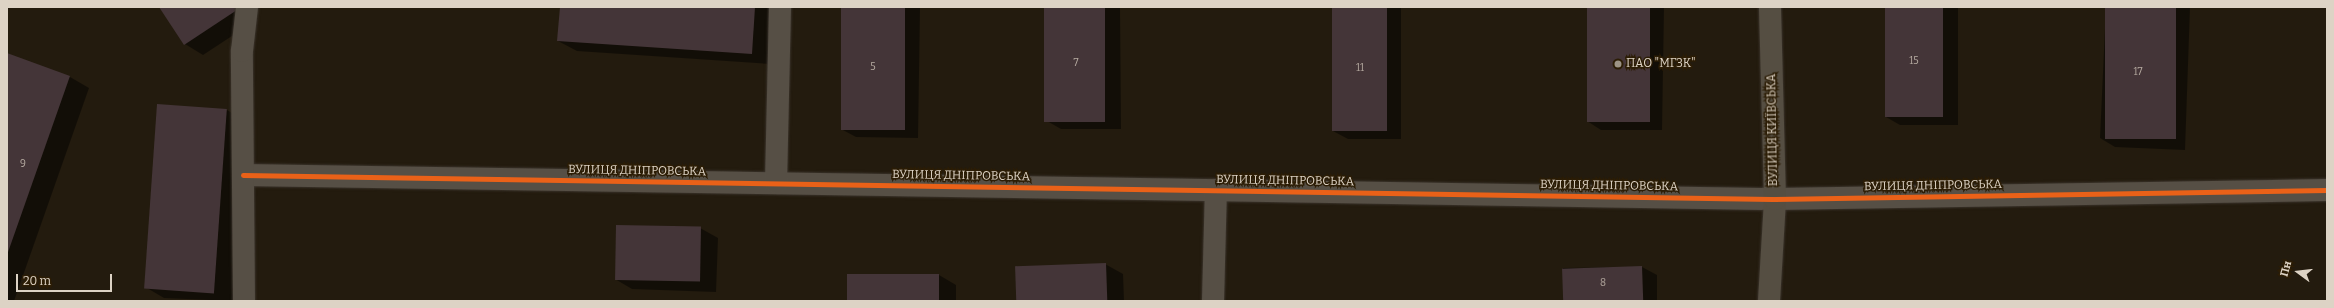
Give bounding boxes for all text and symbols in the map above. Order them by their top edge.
house number: 15 [1909,56,1919,68]
place label: ПАО "МГЗК" [1626,57,1696,71]
house number: 7 [1073,58,1079,70]
marker: ПАО "МГЗК" [1613,59,1623,69]
house number: 5 [870,62,876,74]
house number: 11 [1356,63,1364,75]
house number: 17 [2134,67,2142,79]
street label: ВУЛИЦЯ КИЇВСЬКА [1765,73,1781,187]
house number: 9 [20,159,26,171]
street label: ВУЛИЦЯ ДНІПРОВСЬКА [568,163,706,179]
street label: ВУЛИЦЯ ДНІПРОВСЬКА [892,168,1030,184]
street label: ВУЛИЦЯ ДНІПРОВСЬКА [1216,173,1354,189]
street label: ВУЛИЦЯ ДНІПРОВСЬКА [1540,178,1678,194]
street label: ВУЛИЦЯ ДНІПРОВСЬКА [1864,178,2002,194]
north arrow [2278,252,2318,292]
text: Пн [2278,259,2294,278]
scale bar [18,266,114,292]
text: 20 m [23,274,51,288]
house number: 8 [1600,278,1606,290]

